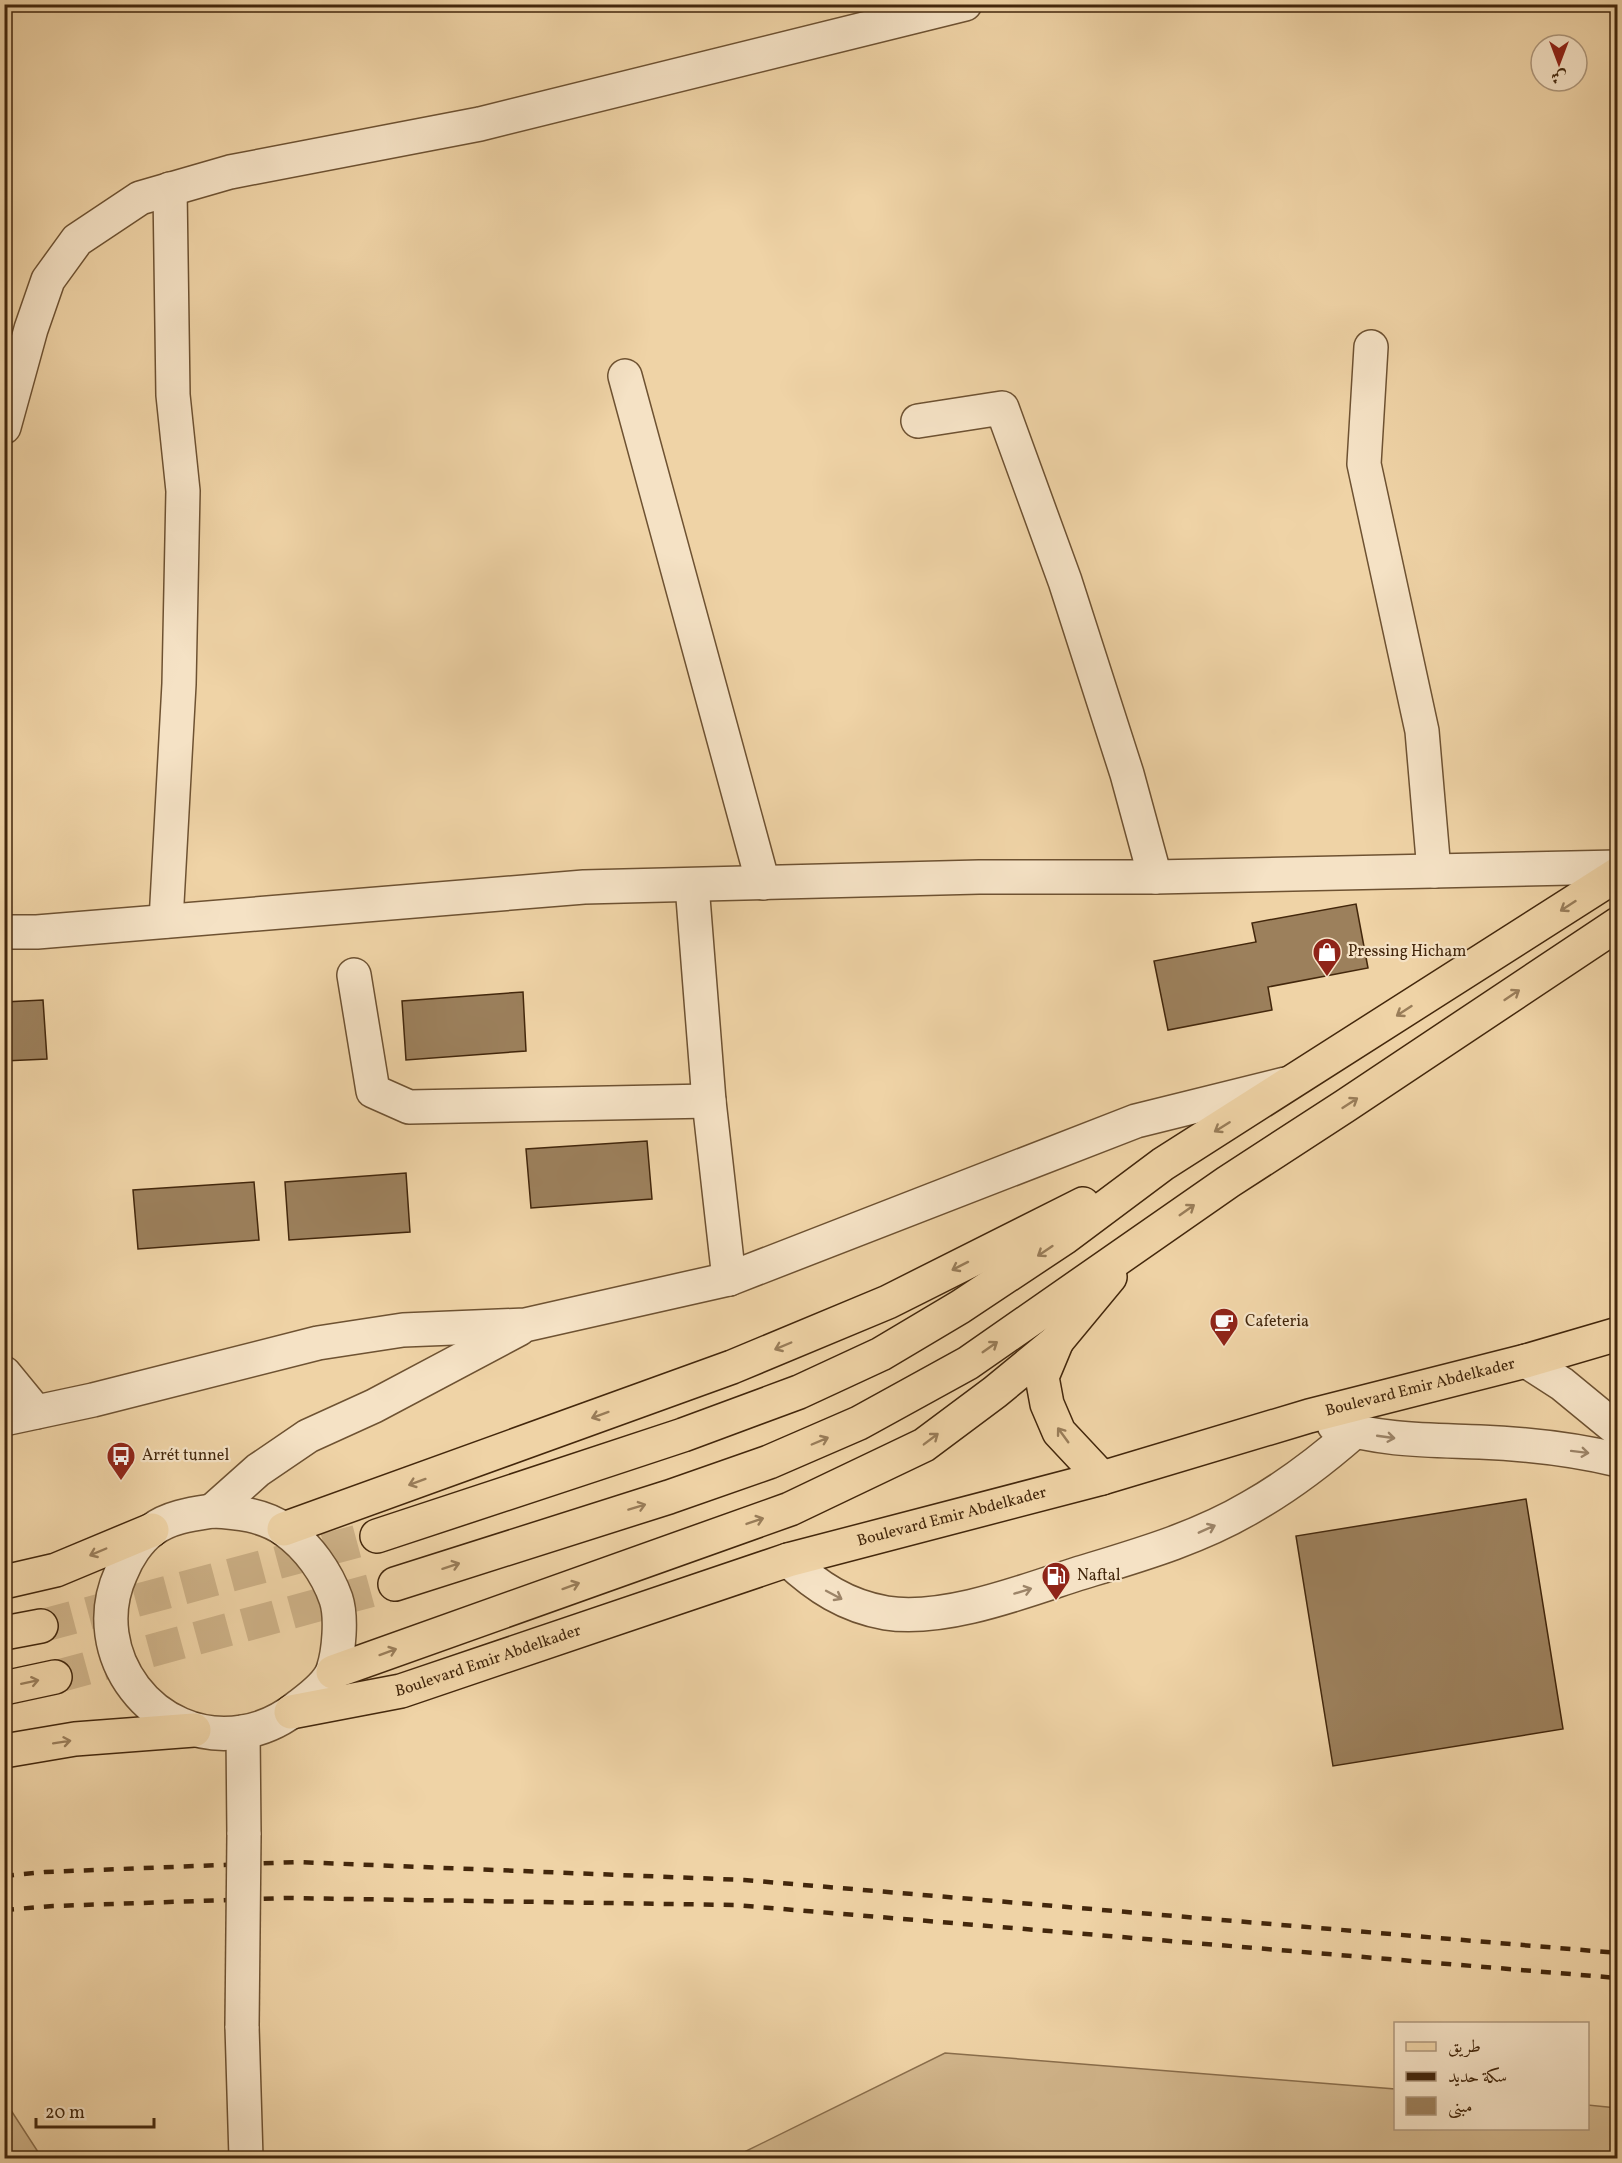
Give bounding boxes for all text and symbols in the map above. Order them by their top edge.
north arrow [1529,33,1589,93]
text: ش [1551,65,1567,87]
one-way arrow [1561,900,1577,912]
shop icon: Pressing Hicham [1311,936,1343,978]
place label: Pressing Hicham [1348,941,1466,963]
one-way arrow [1503,989,1520,1001]
one-way arrow [1396,1006,1413,1018]
one-way arrow [1341,1097,1357,1109]
one-way arrow [1214,1122,1231,1134]
one-way arrow [1178,1204,1194,1216]
one-way arrow [1037,1245,1054,1257]
one-way arrow [952,1260,970,1272]
cafe icon: Cafeteria [1208,1306,1240,1348]
place label: Cafeteria [1245,1311,1309,1333]
one-way arrow [774,1341,792,1352]
one-way arrow [982,1341,998,1353]
street label: Boulevard Emir Abdelkader [1323,1353,1518,1422]
one-way arrow [592,1411,610,1422]
one-way arrow [1057,1427,1070,1443]
one-way arrow [1375,1432,1395,1443]
one-way arrow [923,1433,939,1446]
one-way arrow [810,1434,828,1446]
bus stop icon: Arrét tunnel [105,1440,137,1482]
place label: Arrét tunnel [142,1445,229,1467]
one-way arrow [1570,1447,1590,1458]
one-way arrow [408,1477,427,1488]
street label: Boulevard Emir Abdelkader [855,1482,1049,1552]
one-way arrow [627,1501,646,1512]
one-way arrow [745,1515,764,1526]
one-way arrow [1198,1523,1216,1534]
one-way arrow [89,1548,107,1559]
one-way arrow [441,1560,460,1571]
fuel station icon: Naftal [1040,1560,1072,1602]
place label: Naftal [1077,1565,1121,1587]
one-way arrow [561,1580,580,1591]
one-way arrow [1013,1585,1032,1596]
one-way arrow [825,1589,842,1601]
street label: Boulevard Emir Abdelkader [393,1620,584,1703]
one-way arrow [378,1646,396,1657]
one-way arrow [20,1676,39,1688]
one-way arrow [52,1736,72,1747]
legend [1394,2022,1589,2130]
text: طريق [1448,2035,1481,2060]
text: سكة حديد [1448,2065,1507,2090]
scale bar [36,2091,154,2129]
text: مبنى [1448,2095,1473,2120]
text: 20 m [45,2101,85,2126]

